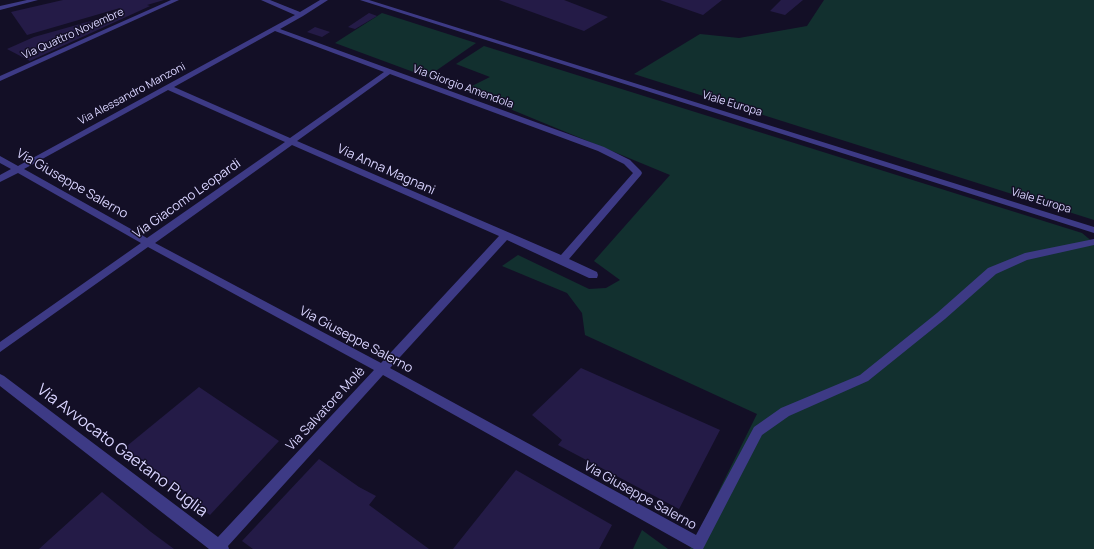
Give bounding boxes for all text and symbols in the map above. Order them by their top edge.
street label: Via Quattro Novembre [20,6,126,62]
street label: Via Alessandro Manzoni [76,60,188,128]
street label: Via Giorgio Amendola [411,63,515,111]
street label: Viale Europa [700,89,764,119]
street label: Via Anna Magnani [335,141,437,199]
street label: Via Giuseppe Salerno [13,146,131,222]
street label: Via Giacomo Leopardi [130,156,244,242]
street label: Viale Europa [1009,186,1073,216]
street label: Via Giuseppe Salerno [297,304,415,376]
street label: Via Salvatore Molè [283,364,369,454]
street label: Via Avvocato Gaetano Puglia [33,381,211,521]
street label: Via Giuseppe Salerno [581,459,699,533]

